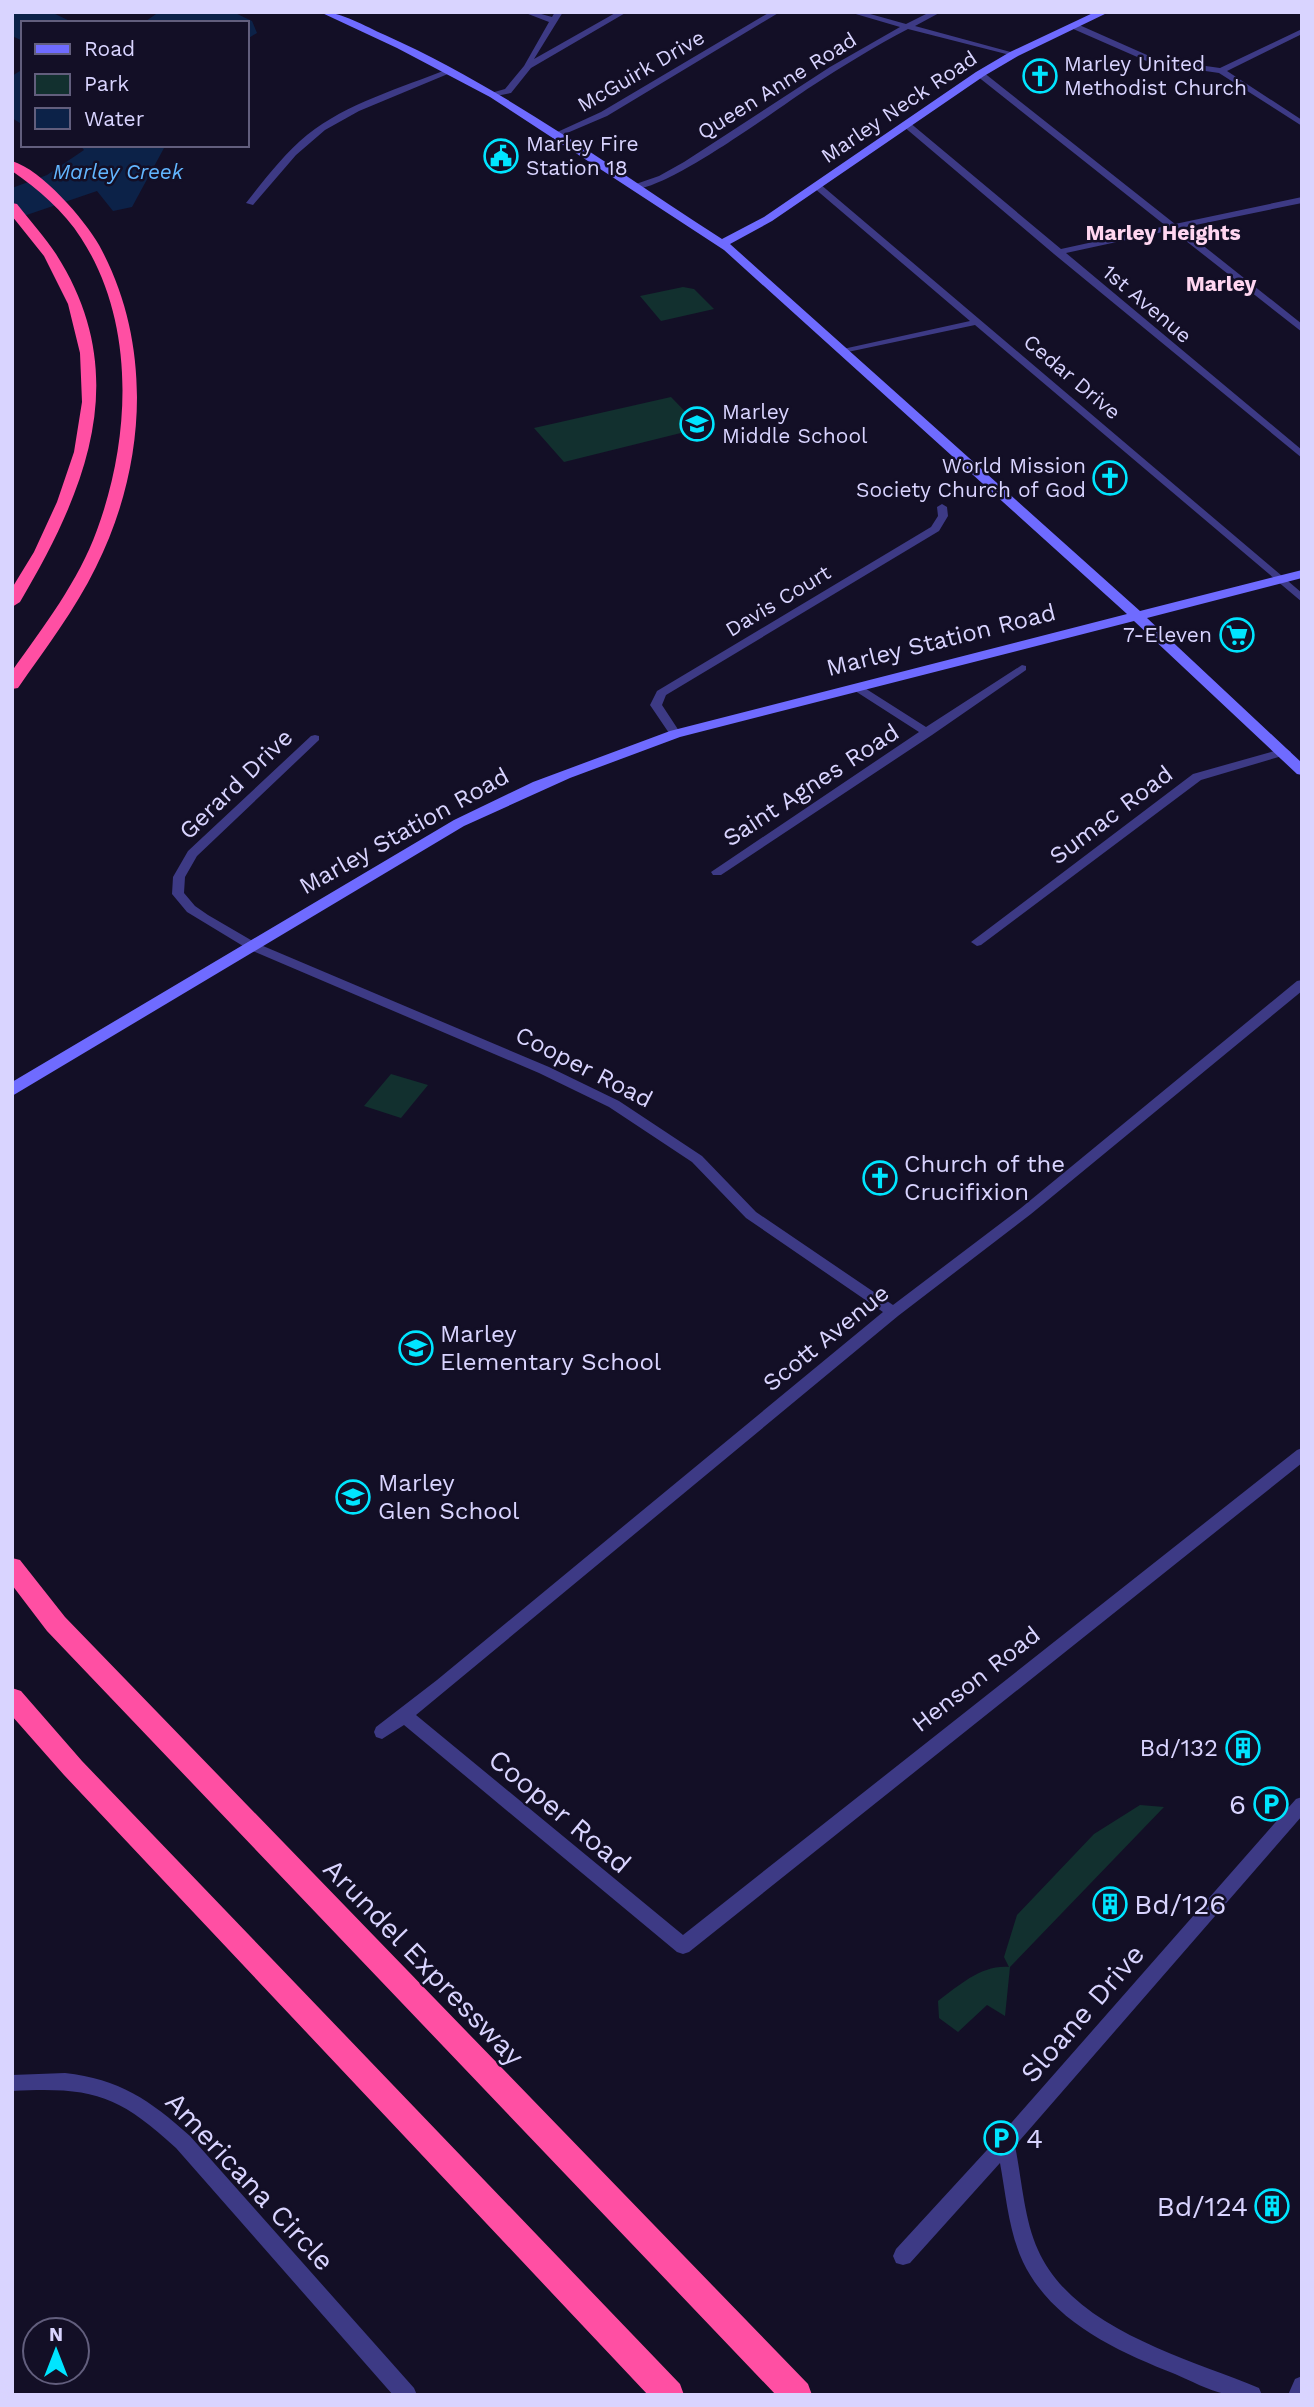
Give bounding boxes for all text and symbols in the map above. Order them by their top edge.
legend [21,21,248,147]
street label: McGuirk Drive [573,24,709,117]
street label: Queen Anne Road [693,27,861,145]
text: Road [84,36,135,61]
street label: Marley Neck Road [816,45,981,168]
place label: Marley United Methodist Church [1064,51,1247,100]
church icon: Marley United Methodist Church [1021,57,1059,95]
text: Park [84,71,129,96]
text: Water [84,106,145,131]
place label: Marley Fire Station 18 [526,131,639,180]
public building icon: Marley Fire Station 18 [482,137,520,175]
water label: Marley Creek [53,159,184,184]
district label: Marley Heights [1085,220,1241,245]
street label: 1st Avenue [1098,259,1197,348]
district label: Marley [1186,271,1257,296]
street label: Cedar Drive [1019,329,1126,424]
place label: Marley Middle School [722,399,868,448]
school or university icon: Marley Middle School [678,405,716,443]
place label: World Mission Society Church of God [856,453,1086,502]
church icon: World Mission Society Church of God [1091,459,1129,497]
street label: Davis Court [721,559,835,642]
street label: Marley Station Road [823,598,1059,682]
supermarket icon: 7-Eleven [1218,616,1256,654]
place label: 7-Eleven [1123,622,1212,647]
street label: Saint Agnes Road [718,718,904,852]
street label: Gerard Drive [174,723,298,845]
street label: Sumac Road [1044,760,1178,870]
street label: Marley Station Road [294,762,514,900]
street label: Cooper Road [511,1020,657,1114]
place label: Church of the Crucifixion [904,1150,1065,1206]
church icon: Church of the Crucifixion [861,1159,899,1197]
street label: Scott Avenue [757,1279,895,1397]
place label: Marley Elementary School [440,1320,662,1376]
school or university icon: Marley Elementary School [397,1329,435,1367]
place label: Marley Glen School [378,1469,520,1525]
school or university icon: Marley Glen School [334,1478,372,1516]
street label: Henson Road [906,1620,1046,1738]
building icon: Bd/132 [1224,1729,1262,1767]
place label: Bd/132 [1139,1734,1218,1762]
street label: Cooper Road [482,1742,637,1880]
parking icon: 6 [1252,1785,1290,1823]
place label: 6 [1229,1788,1246,1821]
street label: Arundel Expressway [317,1852,531,2073]
building icon: Bd/126 [1091,1885,1129,1923]
place label: Bd/126 [1134,1888,1226,1921]
street label: Sloane Drive [1014,1938,1151,2089]
street label: Americana Circle [159,2085,341,2277]
parking icon: 4 [982,2119,1020,2157]
place label: 4 [1026,2122,1043,2155]
building icon: Bd/124 [1253,2187,1291,2225]
place label: Bd/124 [1156,2190,1248,2223]
north arrow [21,2316,91,2386]
text: N [49,2323,63,2346]

